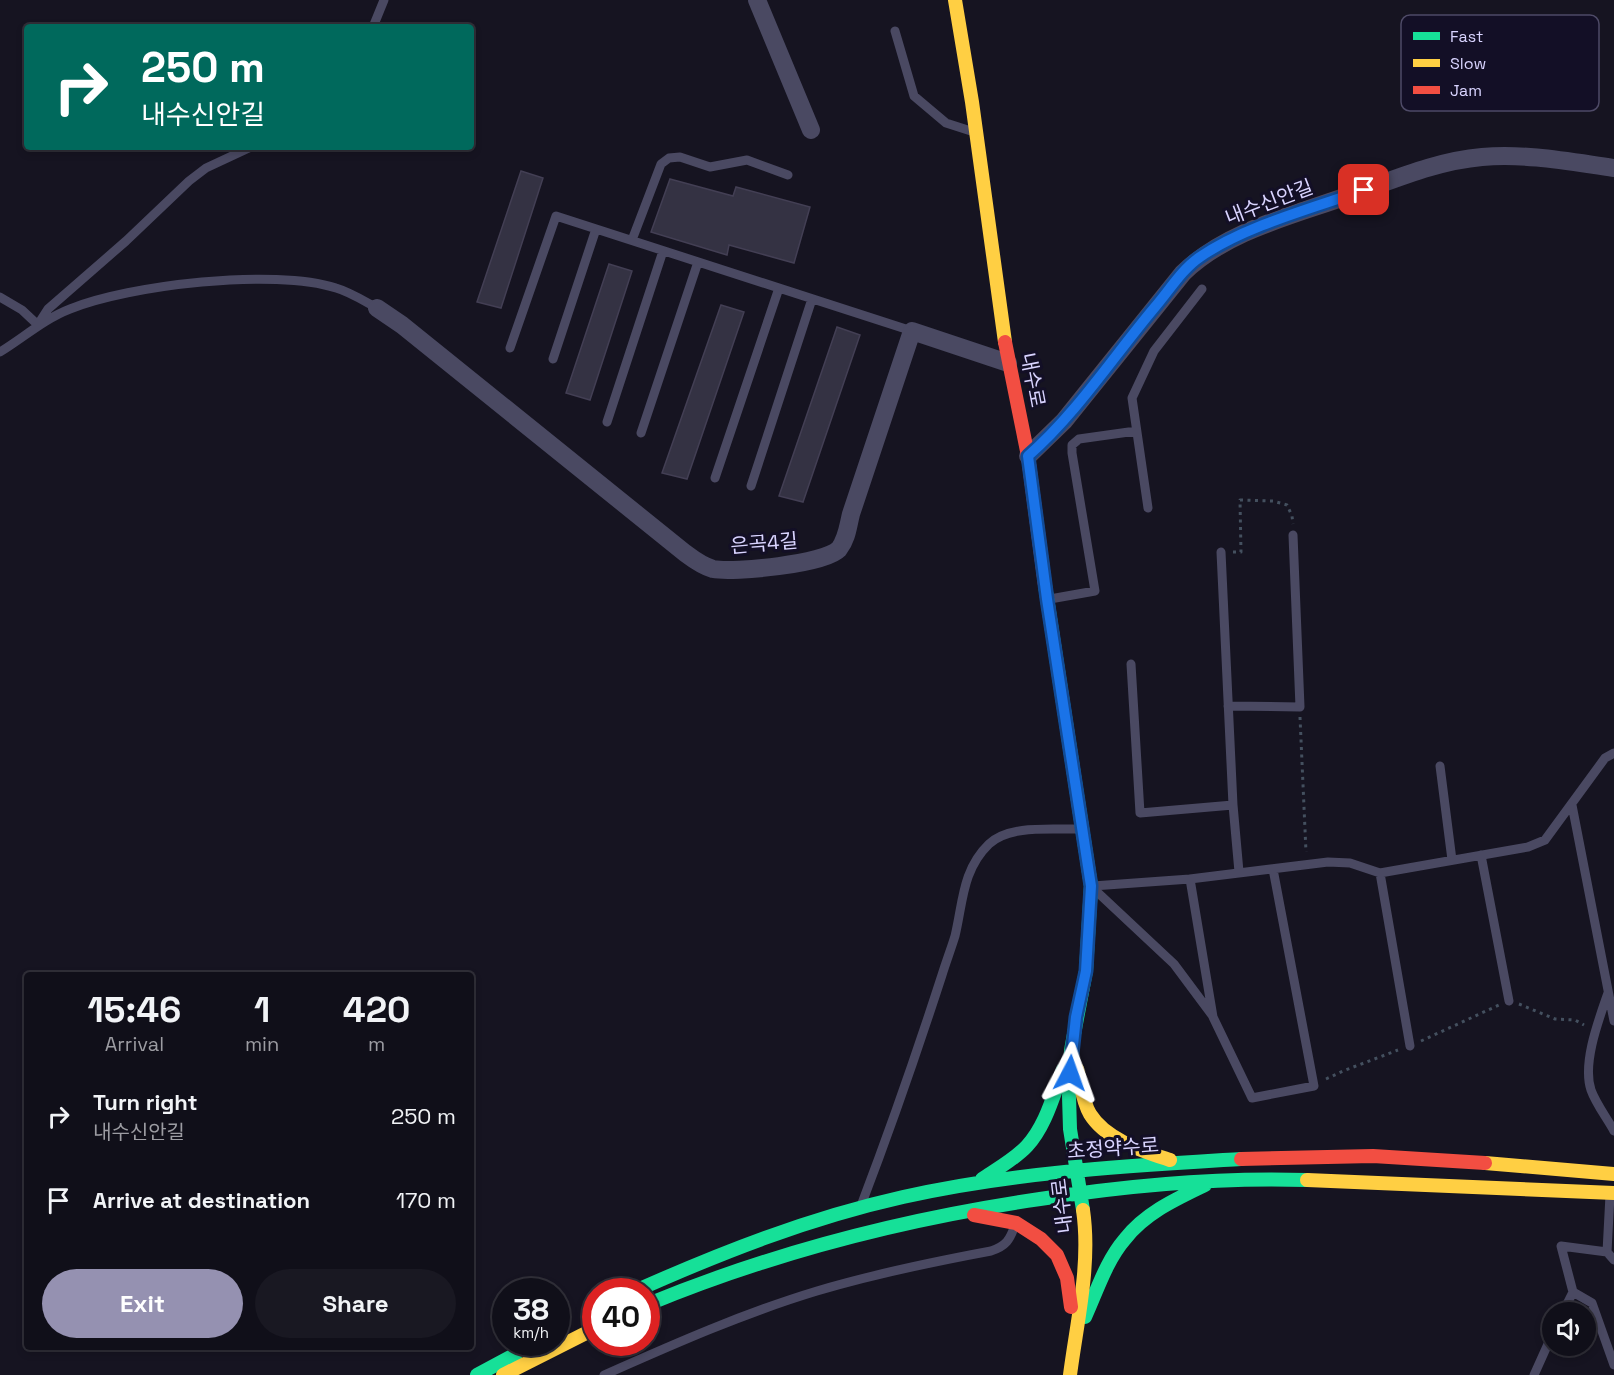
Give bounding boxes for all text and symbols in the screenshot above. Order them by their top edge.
legend [1401,15,1599,111]
text: Fast [1450,26,1483,47]
text: 250 m [141,41,265,94]
icon: right [42,48,120,126]
text: Slow [1450,53,1486,74]
text: Jam [1450,80,1482,101]
text: 내수신안길 [141,97,265,132]
pin [1338,164,1389,215]
street label: 내수신안길 [1221,173,1317,231]
icon: arrive [1347,173,1380,206]
street label: 내수로 [1015,350,1051,410]
street label: 은곡4길 [729,527,799,559]
text: 15:46 [88,987,181,1033]
text: 1 [254,987,270,1033]
text: 420 [343,987,410,1033]
text: Arrival [105,1031,164,1057]
text: min [245,1031,279,1057]
text: m [368,1031,385,1057]
position arrow [1038,1041,1102,1105]
text: Turn right [93,1088,198,1116]
icon: right [42,1100,75,1133]
text: 250 m [391,1102,456,1130]
text: 내수신안길 [93,1119,185,1145]
street label: 초정약수로 [1066,1132,1160,1164]
street label: 내수로 [1046,1177,1078,1235]
icon: arrive [42,1184,75,1217]
text: Arrive at destination [93,1186,310,1214]
text: 170 m [396,1186,456,1214]
button: Exit [42,1269,243,1338]
button: Share [255,1269,456,1338]
speed limit sign: 40 [582,1278,660,1356]
text: 38 [513,1290,549,1329]
map controls [1542,1302,1596,1356]
button: sound [1542,1302,1596,1356]
text: km/h [513,1323,549,1342]

